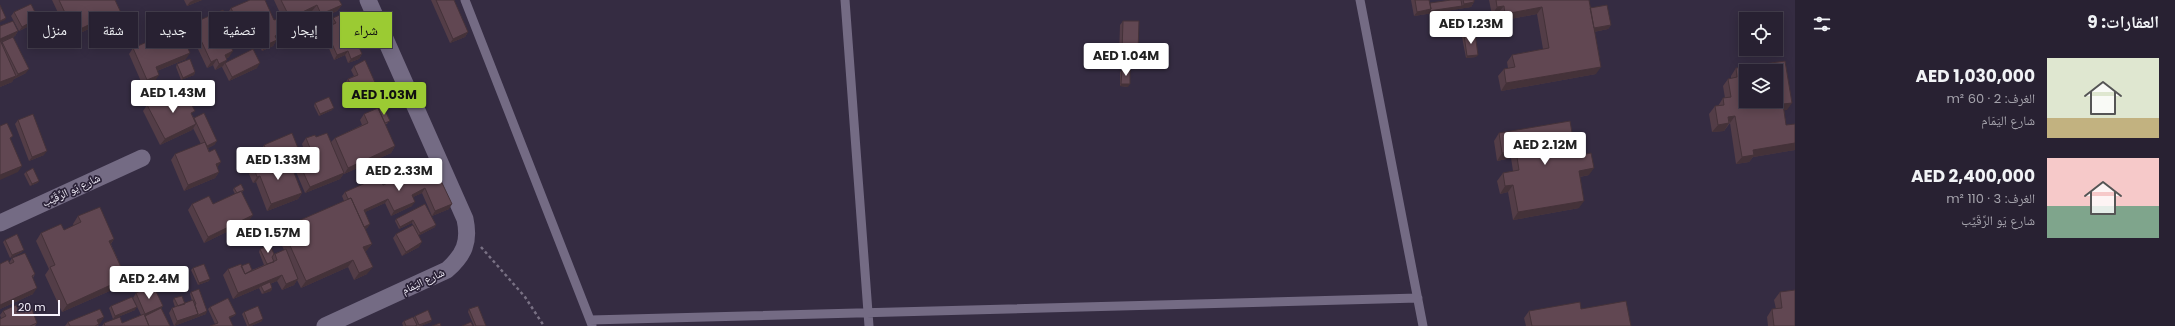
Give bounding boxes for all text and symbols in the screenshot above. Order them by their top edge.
text: العقارات: 9 [2087,10,2159,34]
pin: AED 1.23M [1425,11,1517,45]
chip: منزل [28,12,81,48]
chip: شقة [89,12,138,48]
chip: جديد [146,12,201,48]
chip: تصفية [209,12,269,48]
chip: إيجار [277,12,332,48]
chip: شراء [340,12,392,48]
map controls [1739,12,1783,108]
button: locate [1739,12,1783,56]
icon: filters [1811,13,1833,35]
text: AED 1.23M [1439,14,1503,33]
pin: AED 1.04M [1080,43,1172,77]
text: AED 1.04M [1093,46,1159,65]
button: layers [1739,64,1783,108]
text: AED 1,030,000 [1915,64,2035,88]
icon: home [2079,74,2127,122]
pin: AED 1.43M [127,80,219,114]
pin: AED 1.03M [338,82,430,116]
text: AED 1.43M [140,83,206,102]
text: AED 1.03M [351,85,417,104]
text: الغرف: 2 · 60 m² [1946,89,2035,108]
text: شارع اليَمَام [1981,111,2035,130]
pin: AED 2.12M [1499,132,1591,166]
text: AED 2.12M [1513,135,1577,154]
pin: AED 1.33M [232,147,324,181]
text: AED 1.33M [245,150,311,169]
pin: AED 2.33M [353,158,445,192]
text: AED 2.33M [365,161,433,180]
text: AED 2,400,000 [1911,164,2035,188]
street label: شارع يَو الرِّقَيِّب [39,170,103,210]
icon: home [2079,174,2127,222]
text: الغرف: 3 · 110 m² [1946,189,2035,208]
text: شارع يَو الرِّقَيِّب [1961,211,2035,230]
pin: AED 1.57M [222,220,314,254]
text: AED 1.57M [236,223,300,242]
street label: شارع اليَمَام [399,264,447,298]
pin: AED 2.4M [108,266,190,300]
text: AED 2.4M [119,269,179,288]
scale bar [12,298,60,317]
text: 20 m [18,299,46,315]

